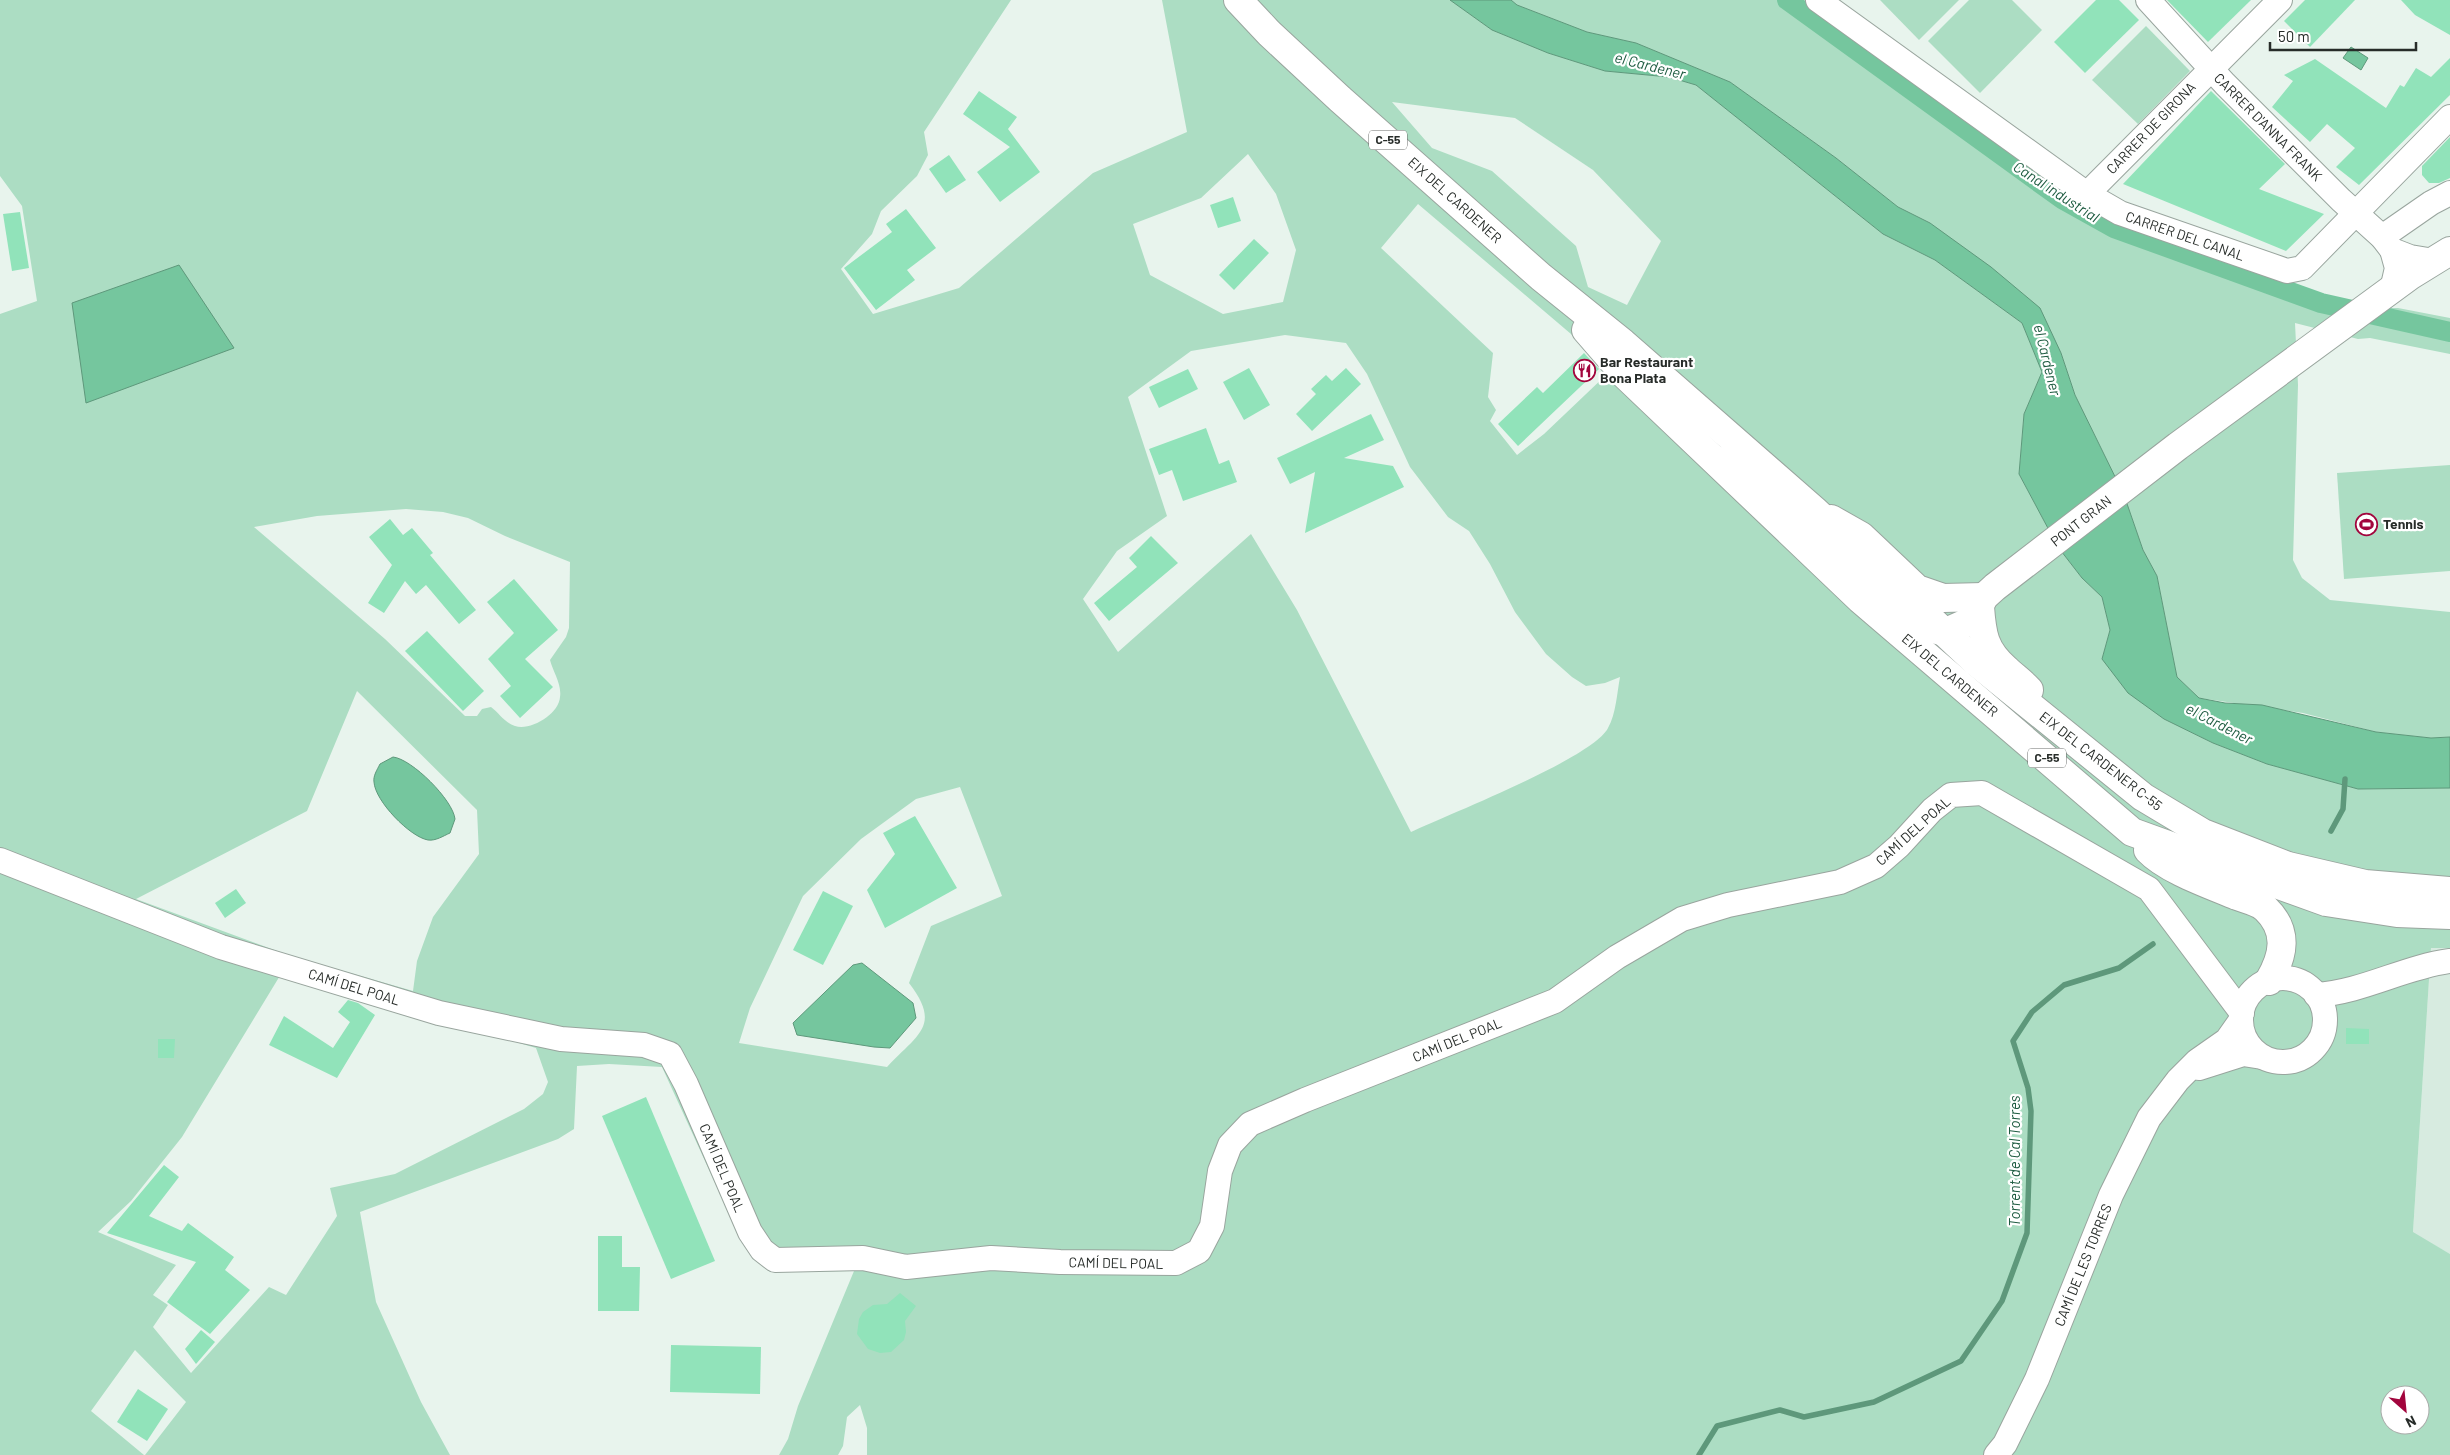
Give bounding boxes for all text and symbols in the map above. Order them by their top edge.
scale bar [2270,20,2416,52]
text: 50 m [2278,27,2310,45]
water label: el Cardener [1613,48,1688,83]
street label: CARRER D'ANNA FRANK [2211,69,2326,184]
street label: CARRER DE GIRONA [2102,78,2199,177]
road number: C-55 [1369,130,1407,150]
street label: EIX DEL CARDENER [1405,153,1506,246]
water label: Canal industrial [2010,157,2103,226]
street label: CARRER DEL CANAL [2123,207,2247,264]
water label: el Cardener [2030,322,2066,398]
place label: Bar Restaurant Bona Plata [1600,353,1693,386]
restaurant icon: Bar Restaurant Bona Plata [1572,358,1596,382]
street label: PONT GRAN [2047,491,2115,550]
sports icon: Tennis [2355,512,2379,536]
place label: Tennis [2383,515,2424,532]
street label: EIX DEL CARDENER [1899,630,2002,720]
water label: el Cardener [2183,699,2256,748]
street label: EIX DEL CARDENER C-55 [2037,707,2166,814]
road number: C-55 [2028,748,2066,768]
street label: CAMÍ DEL POAL [1872,793,1954,869]
street label: CAMÍ DEL POAL [306,965,402,1009]
street label: CAMÍ DEL POAL [1410,1014,1504,1065]
water label: Torrent de Cal Torres [2005,1095,2023,1227]
street label: CAMÍ DEL POAL [696,1121,749,1215]
street label: CAMÍ DE LES TORRES [2050,1201,2115,1329]
street label: CAMÍ DEL POAL [1069,1253,1164,1272]
north arrow [2380,1385,2430,1435]
text: N [2403,1412,2419,1432]

